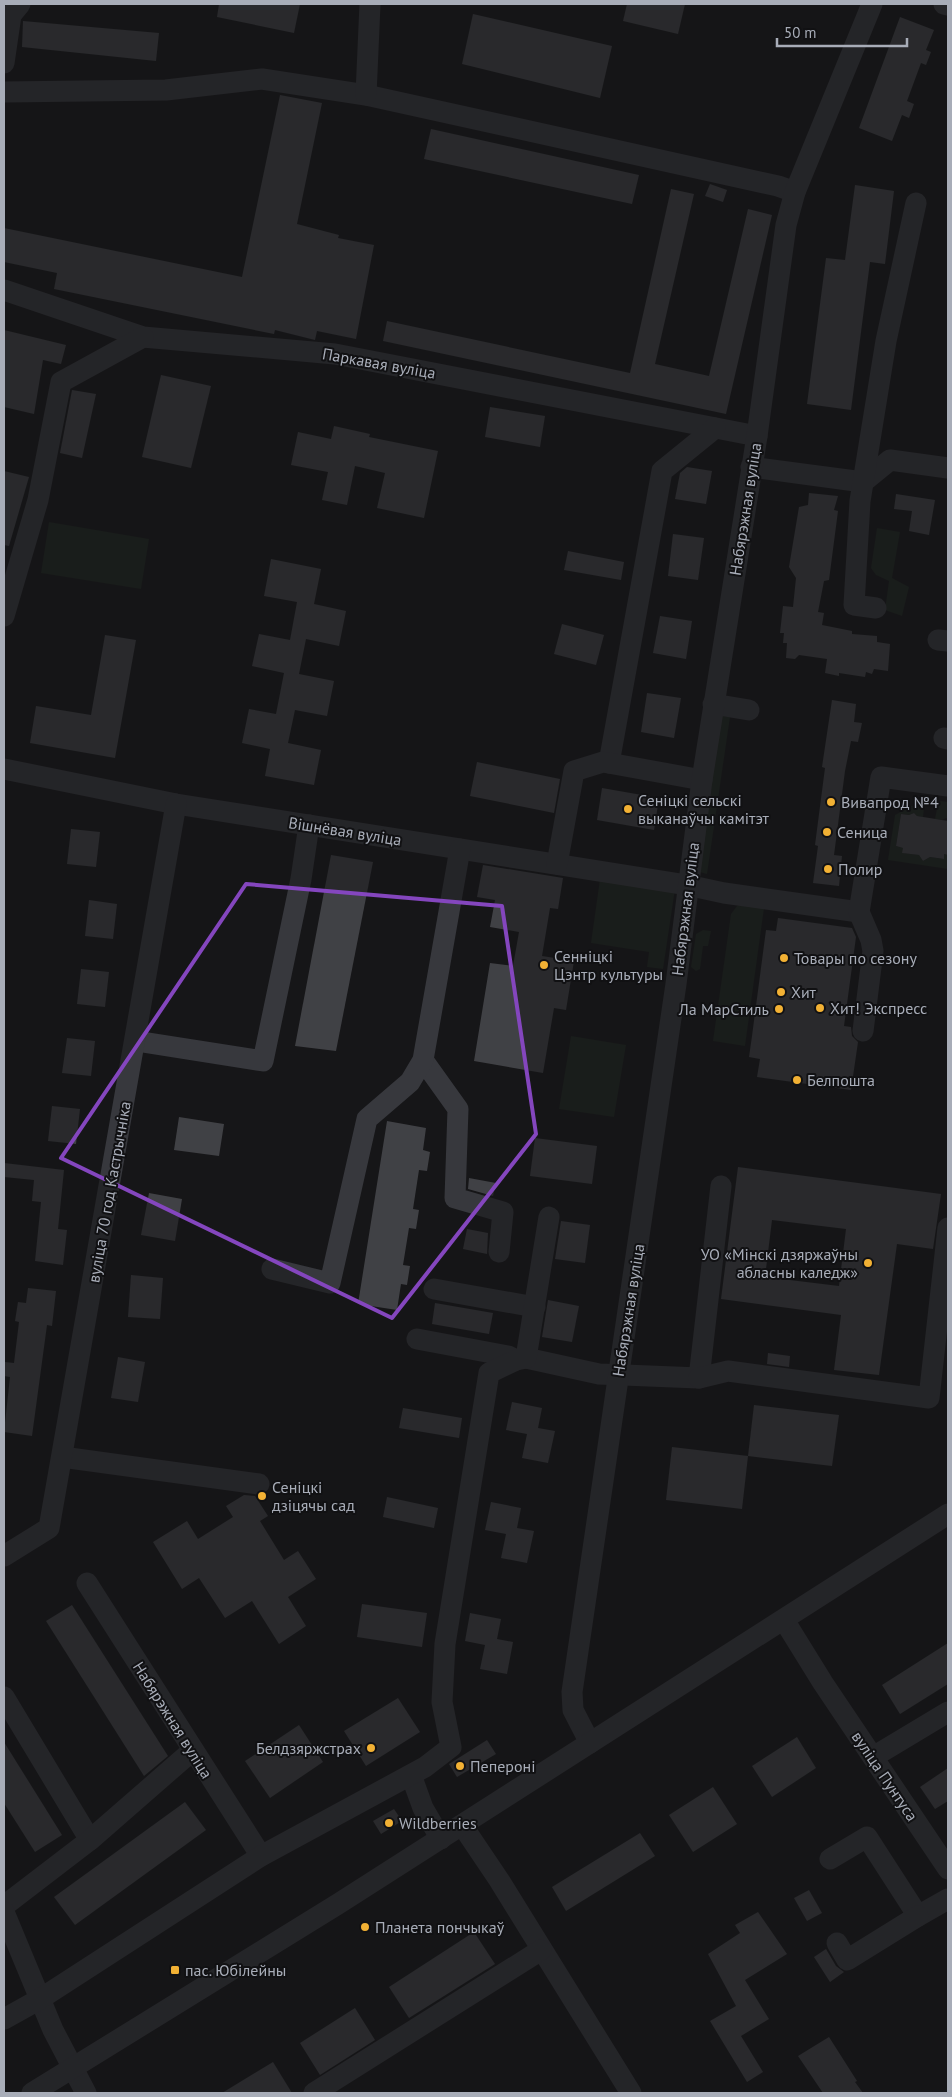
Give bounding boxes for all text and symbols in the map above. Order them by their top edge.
scale bar [777,15,907,47]
text: 50 m [784,23,817,42]
street label: Паркавая вуліца [321,343,437,383]
street label: Набярэжная вуліца [725,441,765,577]
place label: Сеніцкі сельскі выканаўчы камітэт [638,790,770,828]
place label: Вивапрод №4 [841,792,939,812]
marker: Вивапрод №4 [825,796,837,808]
marker: Сеніцкі сельскі выканаўчы камітэт [622,803,634,815]
street label: Вішнёвая вуліца [287,812,403,850]
place label: Сеница [837,822,888,842]
marker: Сеница [821,826,833,838]
street label: Набярэжная вуліца [667,841,703,977]
place label: Полир [838,859,882,879]
marker: Полир [822,863,834,875]
place label: Сенніцкі Цэнтр культуры [554,946,663,984]
place label: Товары по сезону [794,948,917,968]
marker: Товары по сезону [778,952,790,964]
marker: Сенніцкі Цэнтр культуры [538,959,550,971]
place label: Хит [791,982,817,1002]
marker: Хит [775,986,787,998]
place label: Хит! Экспресс [830,998,927,1018]
place label: Ла МарСтиль [678,999,769,1019]
marker: Хит! Экспресс [814,1002,826,1014]
marker: Ла МарСтиль [773,1003,785,1015]
place label: Белпошта [807,1070,875,1090]
marker: Белпошта [791,1074,803,1086]
street label: вуліца 70 год Кастрычніка [83,1100,135,1284]
street label: Набярэжная вуліца [608,1242,648,1378]
place label: УО «Мінскі дзяржаўны абласны каледж» [701,1244,858,1282]
marker: УО «Мінскі дзяржаўны абласны каледж» [862,1257,874,1269]
place label: Сеніцкі дзіцячы сад [272,1477,355,1515]
marker: Сеніцкі дзіцячы сад [256,1490,268,1502]
street label: Набярэжная вуліца [129,1658,217,1782]
street label: вуліца Пунтуса [848,1727,922,1825]
place label: Белдзяржстрах [256,1738,361,1758]
marker: Белдзяржстрах [365,1742,377,1754]
place label: Пепероні [470,1756,536,1776]
marker: Пепероні [454,1760,466,1772]
place label: Wildberries [399,1813,477,1833]
marker: Wildberries [383,1817,395,1829]
place label: Планета пончыкаў [375,1917,505,1937]
marker: Планета пончыкаў [359,1921,371,1933]
place label: пас. Юбілейны [185,1960,286,1980]
marker: пас. Юбілейны [169,1964,181,1976]

